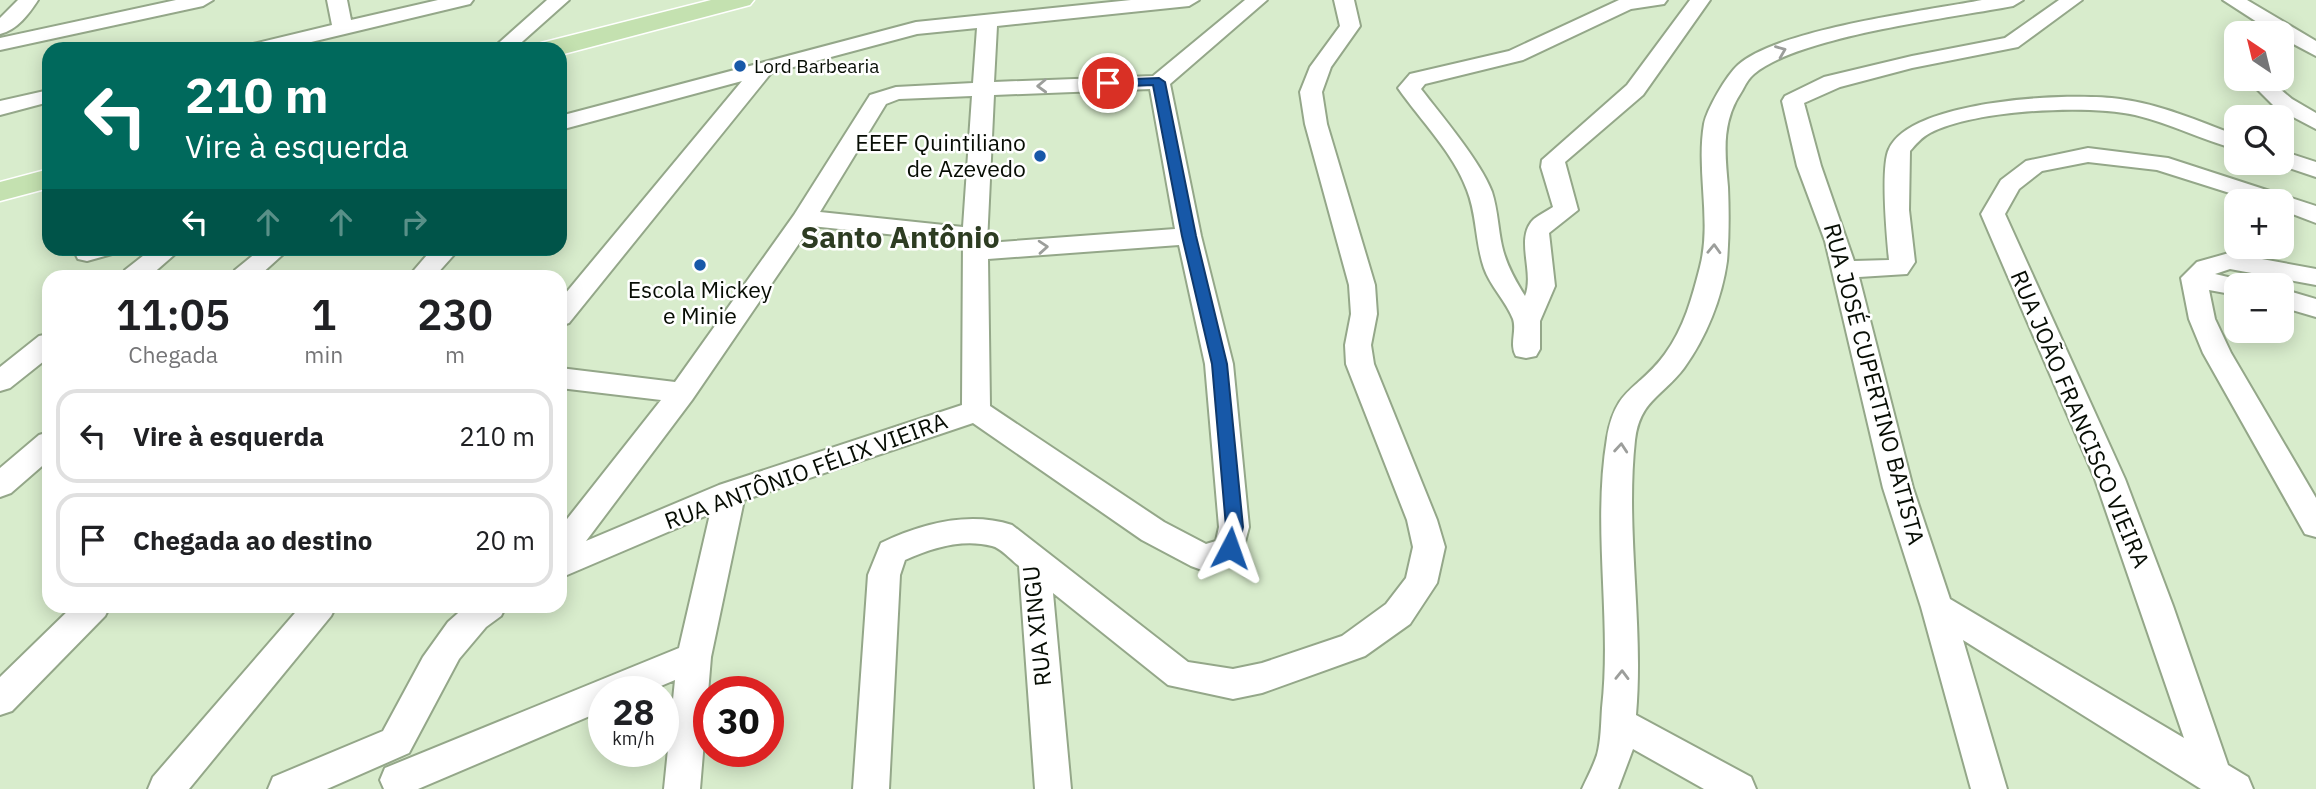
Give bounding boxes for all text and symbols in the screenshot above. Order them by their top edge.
north arrow [2224,21,2294,91]
map controls [2224,21,2294,343]
one-way arrow [1774,46,1786,60]
pin [1078,53,1138,113]
place label: Lord Barbearia [754,54,879,78]
marker: Lord Barbearia [732,58,748,74]
text: 210 m [185,63,329,126]
icon: arrive [1089,64,1127,102]
icon: left [70,70,161,161]
one-way arrow [1036,78,1046,94]
button: search [2224,105,2294,175]
text: Vire à esquerda [185,125,409,167]
place label: EEEF Quintiliano de Azevedo [855,127,1026,183]
marker: EEEF Quintiliano de Azevedo [1032,148,1048,164]
button: + [2224,189,2294,259]
icon: left [176,203,214,241]
icon: ahead [249,203,287,241]
icon: ahead [322,203,360,241]
icon: right [395,203,433,241]
district label: Santo Antônio [800,217,1000,256]
street label: RUA JOSÉ CUPERTINO BATISTA [1818,220,1932,548]
one-way arrow [1038,240,1049,255]
one-way arrow [1706,243,1722,253]
marker: Escola Mickey e Minie [692,257,708,273]
street label: RUA JOÃO FRANCISCO VIEIRA [2005,265,2157,572]
button: − [2224,273,2294,343]
place label: Escola Mickey e Minie [628,274,773,330]
text: 11:05 [116,287,230,342]
text: 1 [311,287,336,342]
text: 230 [417,287,493,342]
text: Chegada [128,339,218,369]
text: min [304,339,343,369]
text: m [445,339,465,369]
street label: RUA ANTÔNIO FÉLIX VIEIRA [660,405,951,535]
icon: left [74,417,112,455]
text: Vire à esquerda [133,419,324,453]
text: 210 m [459,419,535,453]
one-way arrow [1613,442,1628,453]
position arrow [1193,511,1267,585]
icon: arrive [74,521,112,559]
text: Chegada ao destino [133,523,372,557]
text: 20 m [475,523,535,557]
street label: RUA XINGU [1015,564,1057,688]
one-way arrow [1615,670,1630,681]
speed limit sign: 30 [693,676,784,767]
text: 28 [612,689,655,735]
text: km/h [612,727,655,750]

